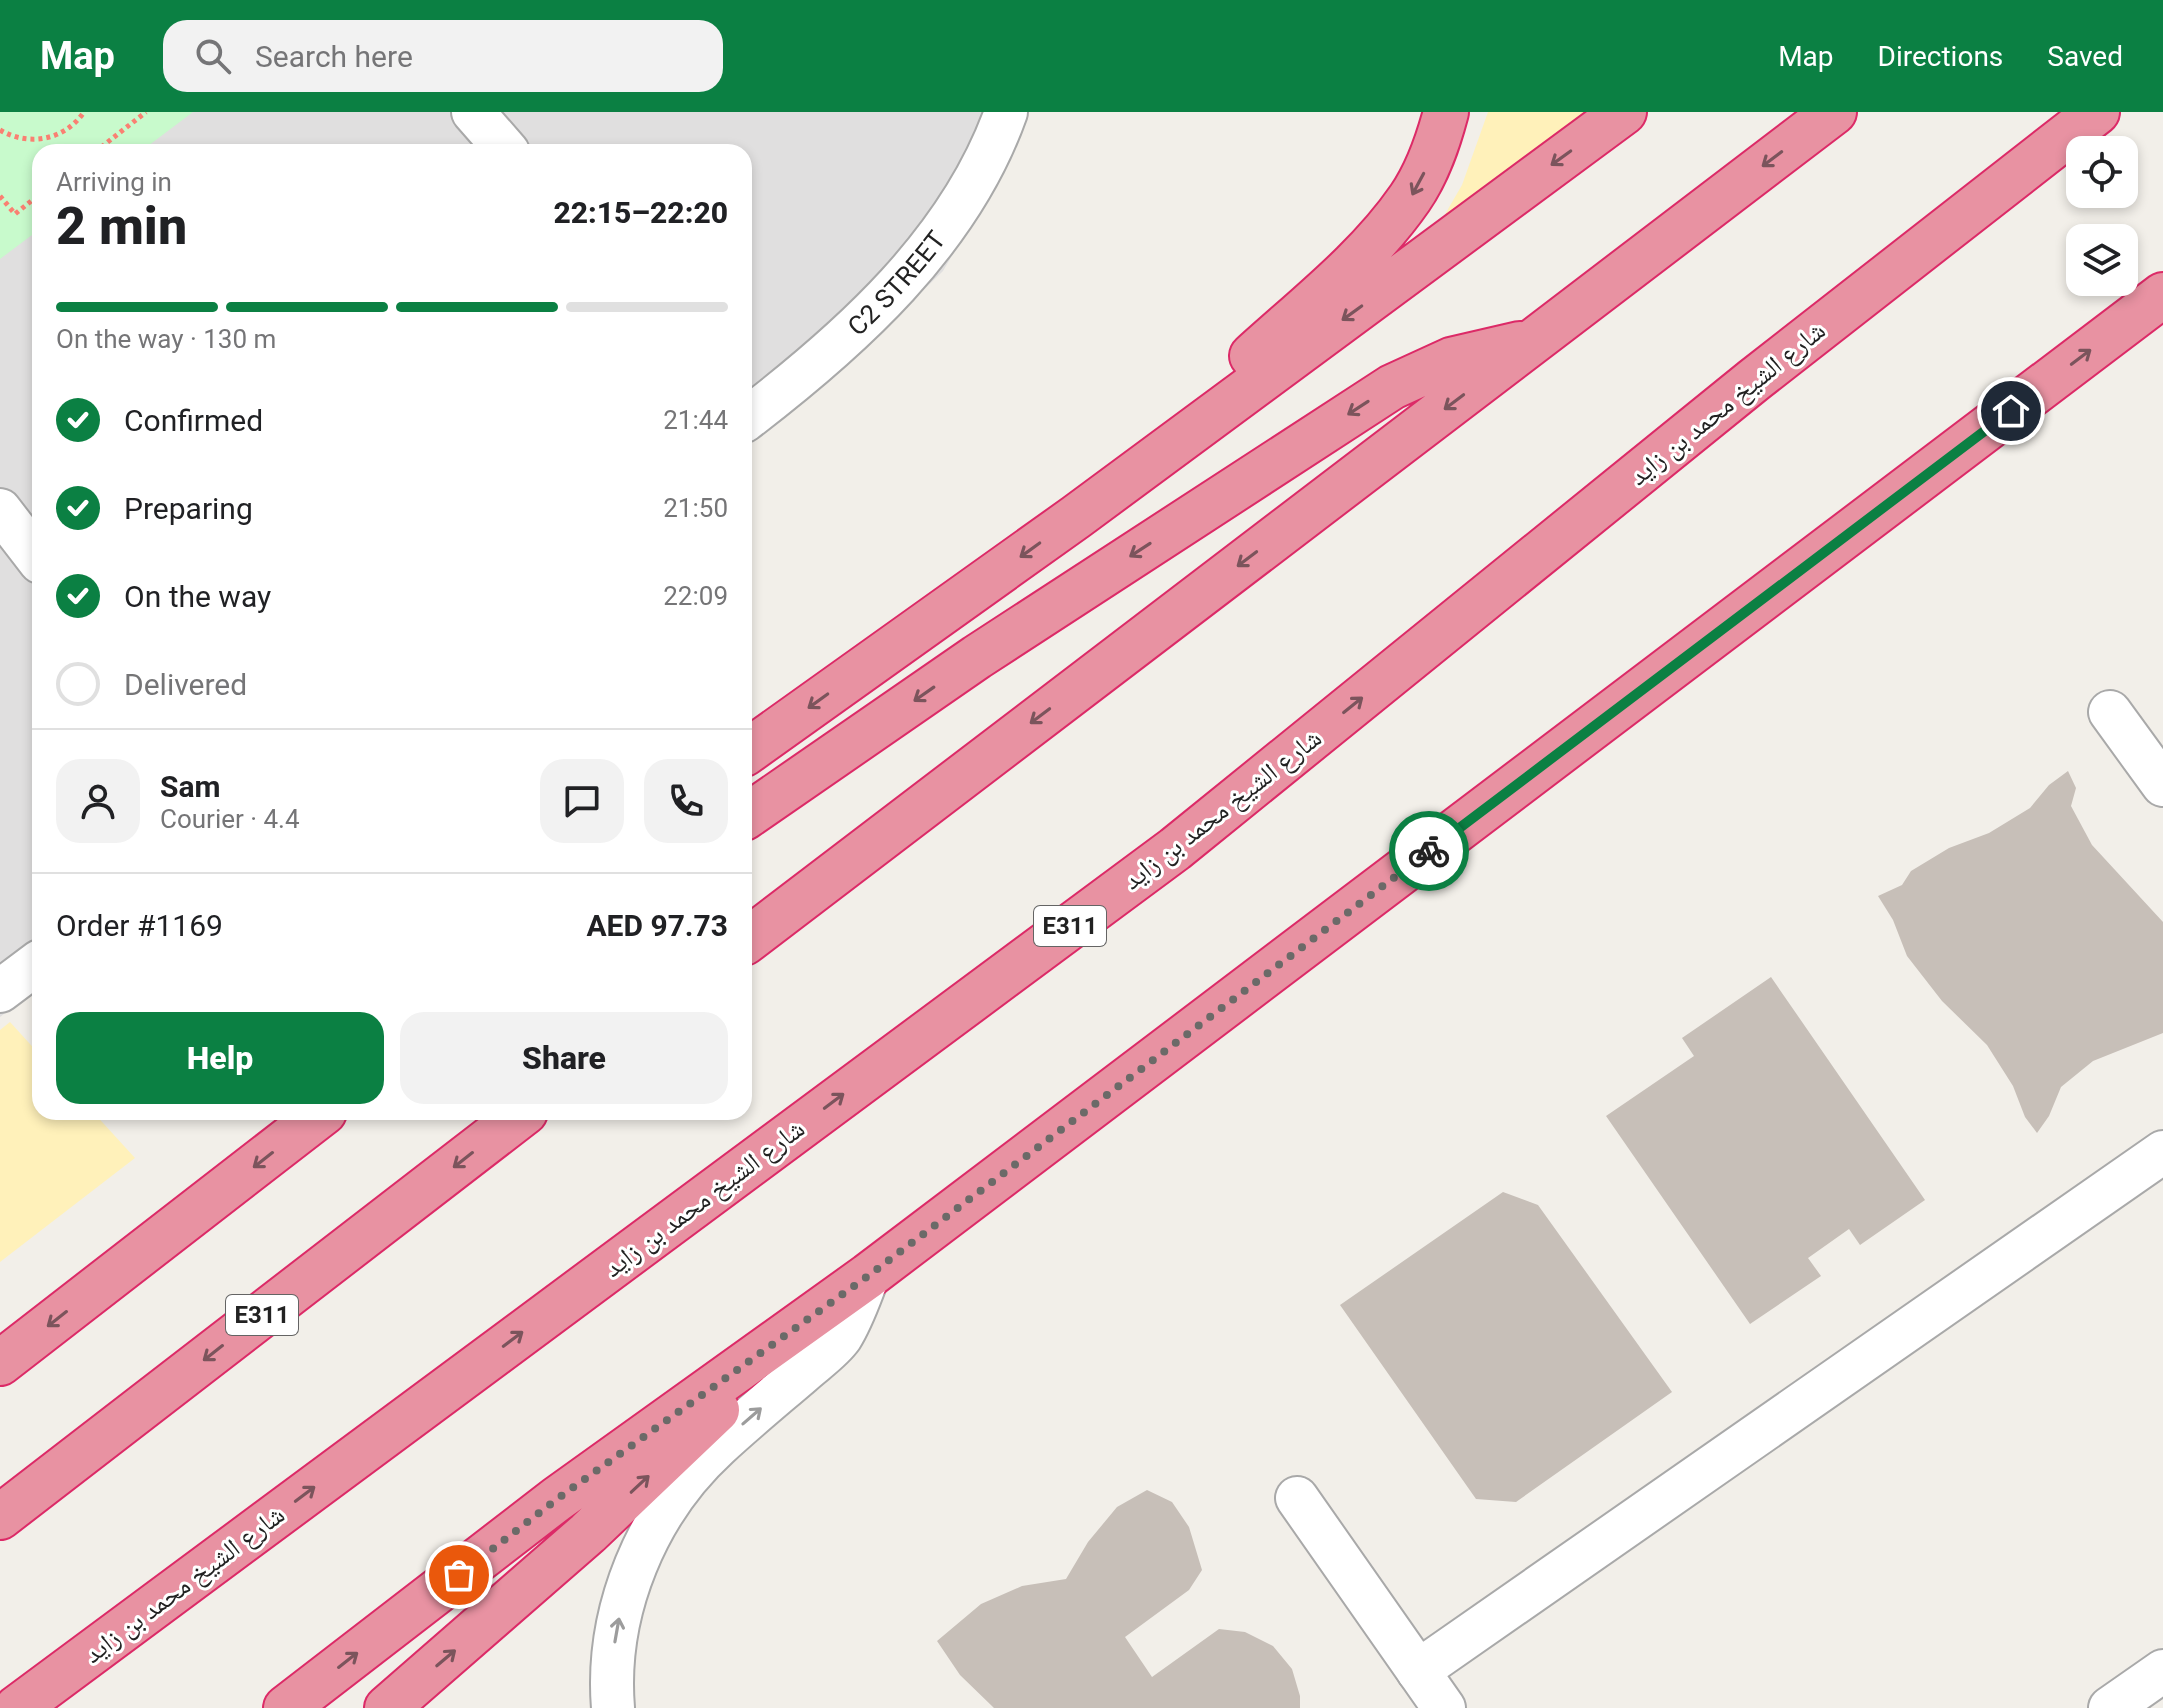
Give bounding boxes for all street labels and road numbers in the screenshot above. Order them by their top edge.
street label: C2 STREET [842,225,951,342]
street label: شارع الشيخ محمد بن زايد [1623,315,1832,493]
street label: شارع الشيخ محمد بن زايد [1117,722,1328,897]
road number: E311 [1034,906,1106,946]
street label: شارع الشيخ محمد بن زايد [598,1113,811,1285]
road number: E311 [226,1295,298,1335]
street label: شارع الشيخ محمد بن زايد [78,1499,291,1671]

